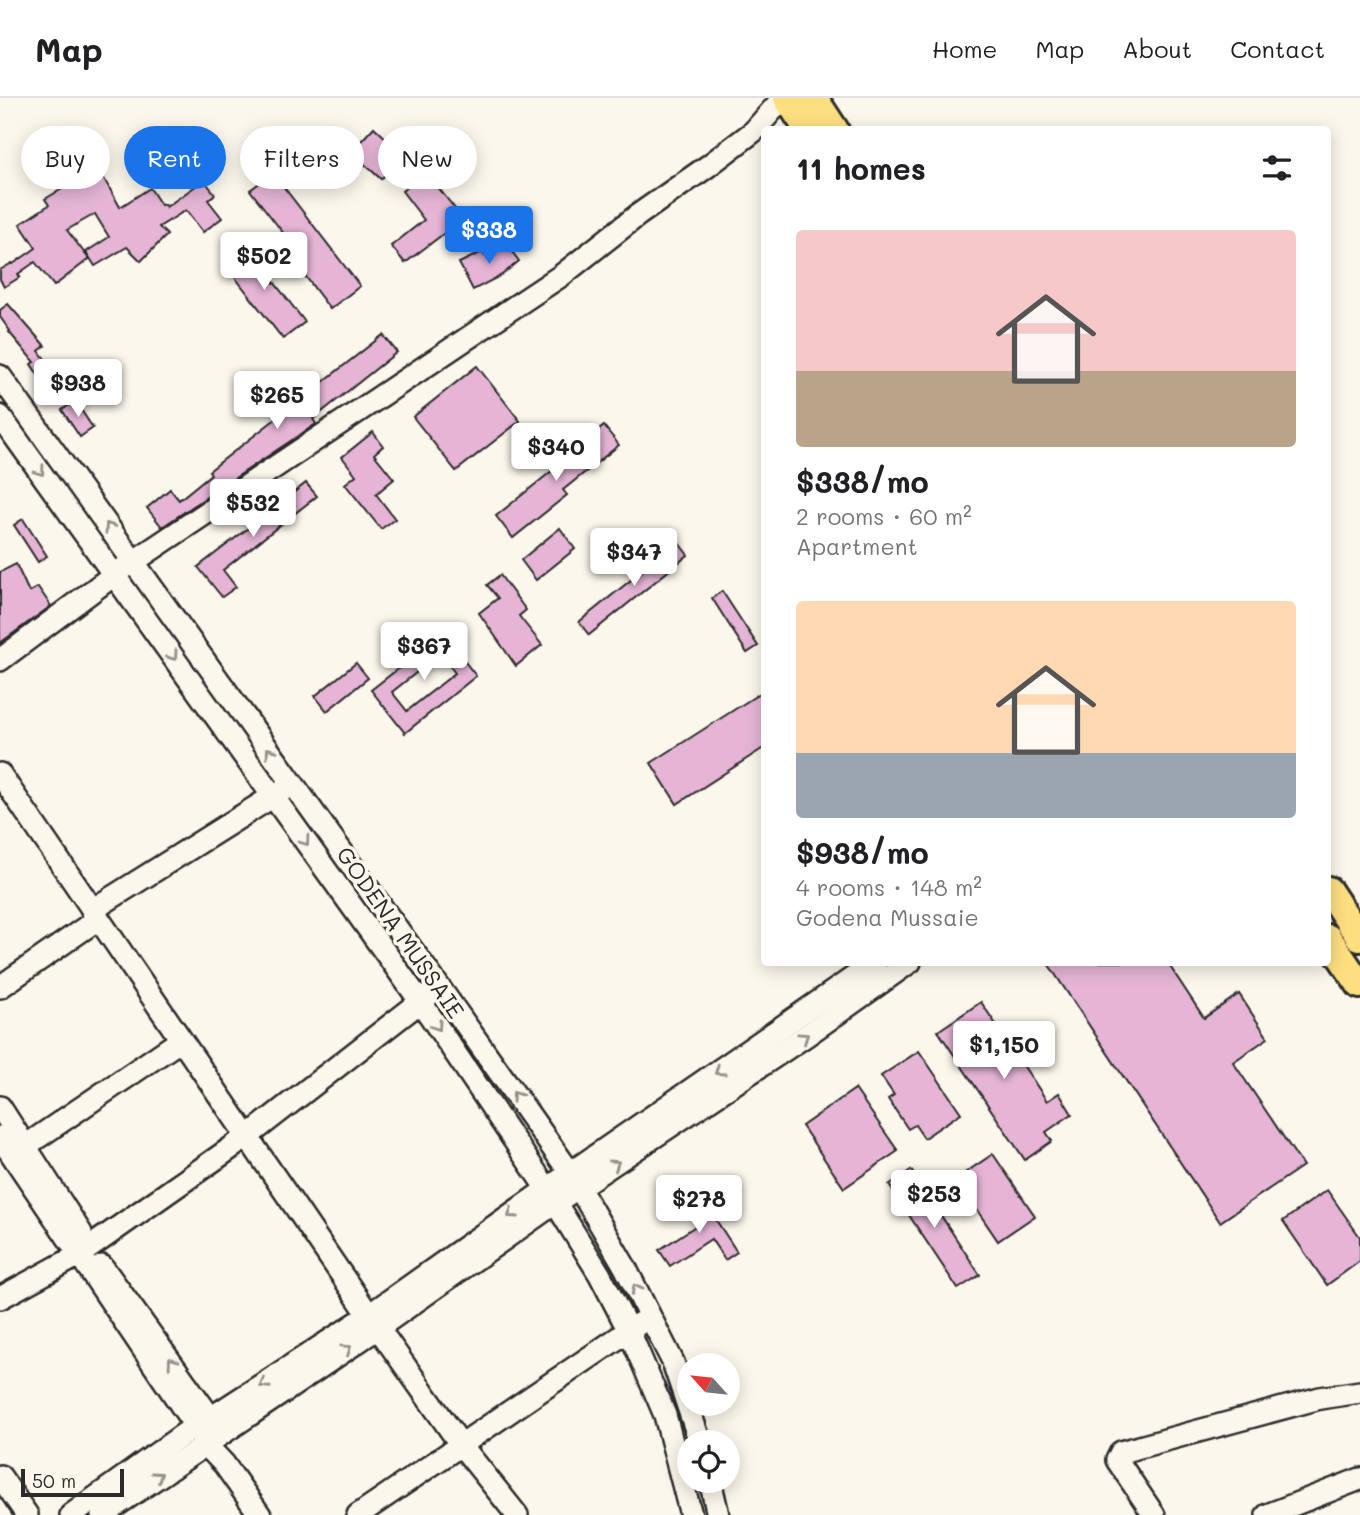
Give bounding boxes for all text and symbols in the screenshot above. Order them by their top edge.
text: Map [35,27,103,70]
text: Home [932,33,997,64]
text: Map [1035,33,1084,64]
text: About [1122,33,1192,64]
text: Contact [1230,33,1325,64]
chip: Buy [21,126,110,189]
chip: Rent [124,126,226,189]
chip: Filters [240,126,364,189]
chip: New [378,126,477,189]
text: 11 homes [796,148,926,188]
icon: filters [1258,149,1296,187]
pin: $338 [448,206,530,266]
text: $338 [461,214,517,244]
pin: $502 [223,232,305,292]
text: $502 [236,240,292,270]
icon: home [983,276,1109,402]
pin: $938 [37,360,119,419]
text: $938 [50,367,106,397]
pin: $265 [236,372,318,431]
text: $265 [250,379,304,409]
pin: $340 [515,424,597,483]
text: $340 [527,431,585,461]
text: $338/mo [796,461,929,501]
one-way arrow [32,463,44,476]
pin: $532 [212,480,294,539]
text: $532 [226,487,280,517]
text: 2 rooms · 60 m² [796,501,972,531]
one-way arrow [105,522,117,535]
pin: $347 [593,528,675,588]
text: Apartment [796,531,918,561]
text: $347 [606,536,662,566]
pin: $367 [383,622,465,682]
text: $367 [397,630,451,660]
icon: home [983,647,1109,773]
one-way arrow [165,648,177,661]
one-way arrow [265,746,278,759]
text: $938/mo [796,832,929,872]
one-way arrow [297,833,309,846]
street label: GODENA MUSSAIE [330,840,472,1024]
text: 4 rooms · 148 m² [796,872,982,902]
text: Godena Mussaie [796,902,979,932]
one-way arrow [429,1018,441,1031]
pin: $1,150 [947,1021,1061,1081]
text: $1,150 [969,1029,1039,1059]
one-way arrow [796,1033,809,1045]
one-way arrow [714,1063,727,1075]
one-way arrow [512,1091,524,1104]
one-way arrow [607,1160,620,1172]
pin: $253 [893,1170,975,1230]
pin: $278 [658,1176,740,1235]
text: $253 [907,1178,961,1208]
text: $278 [672,1183,726,1213]
one-way arrow [507,1206,520,1218]
one-way arrow [631,1284,644,1296]
one-way arrow [339,1345,352,1357]
north arrow [677,1353,740,1416]
map controls [677,1353,740,1493]
one-way arrow [168,1357,180,1370]
one-way arrow [258,1375,271,1388]
button: locate [677,1430,740,1493]
scale bar [21,1466,124,1498]
text: 50 m [32,1468,76,1493]
one-way arrow [150,1472,163,1484]

